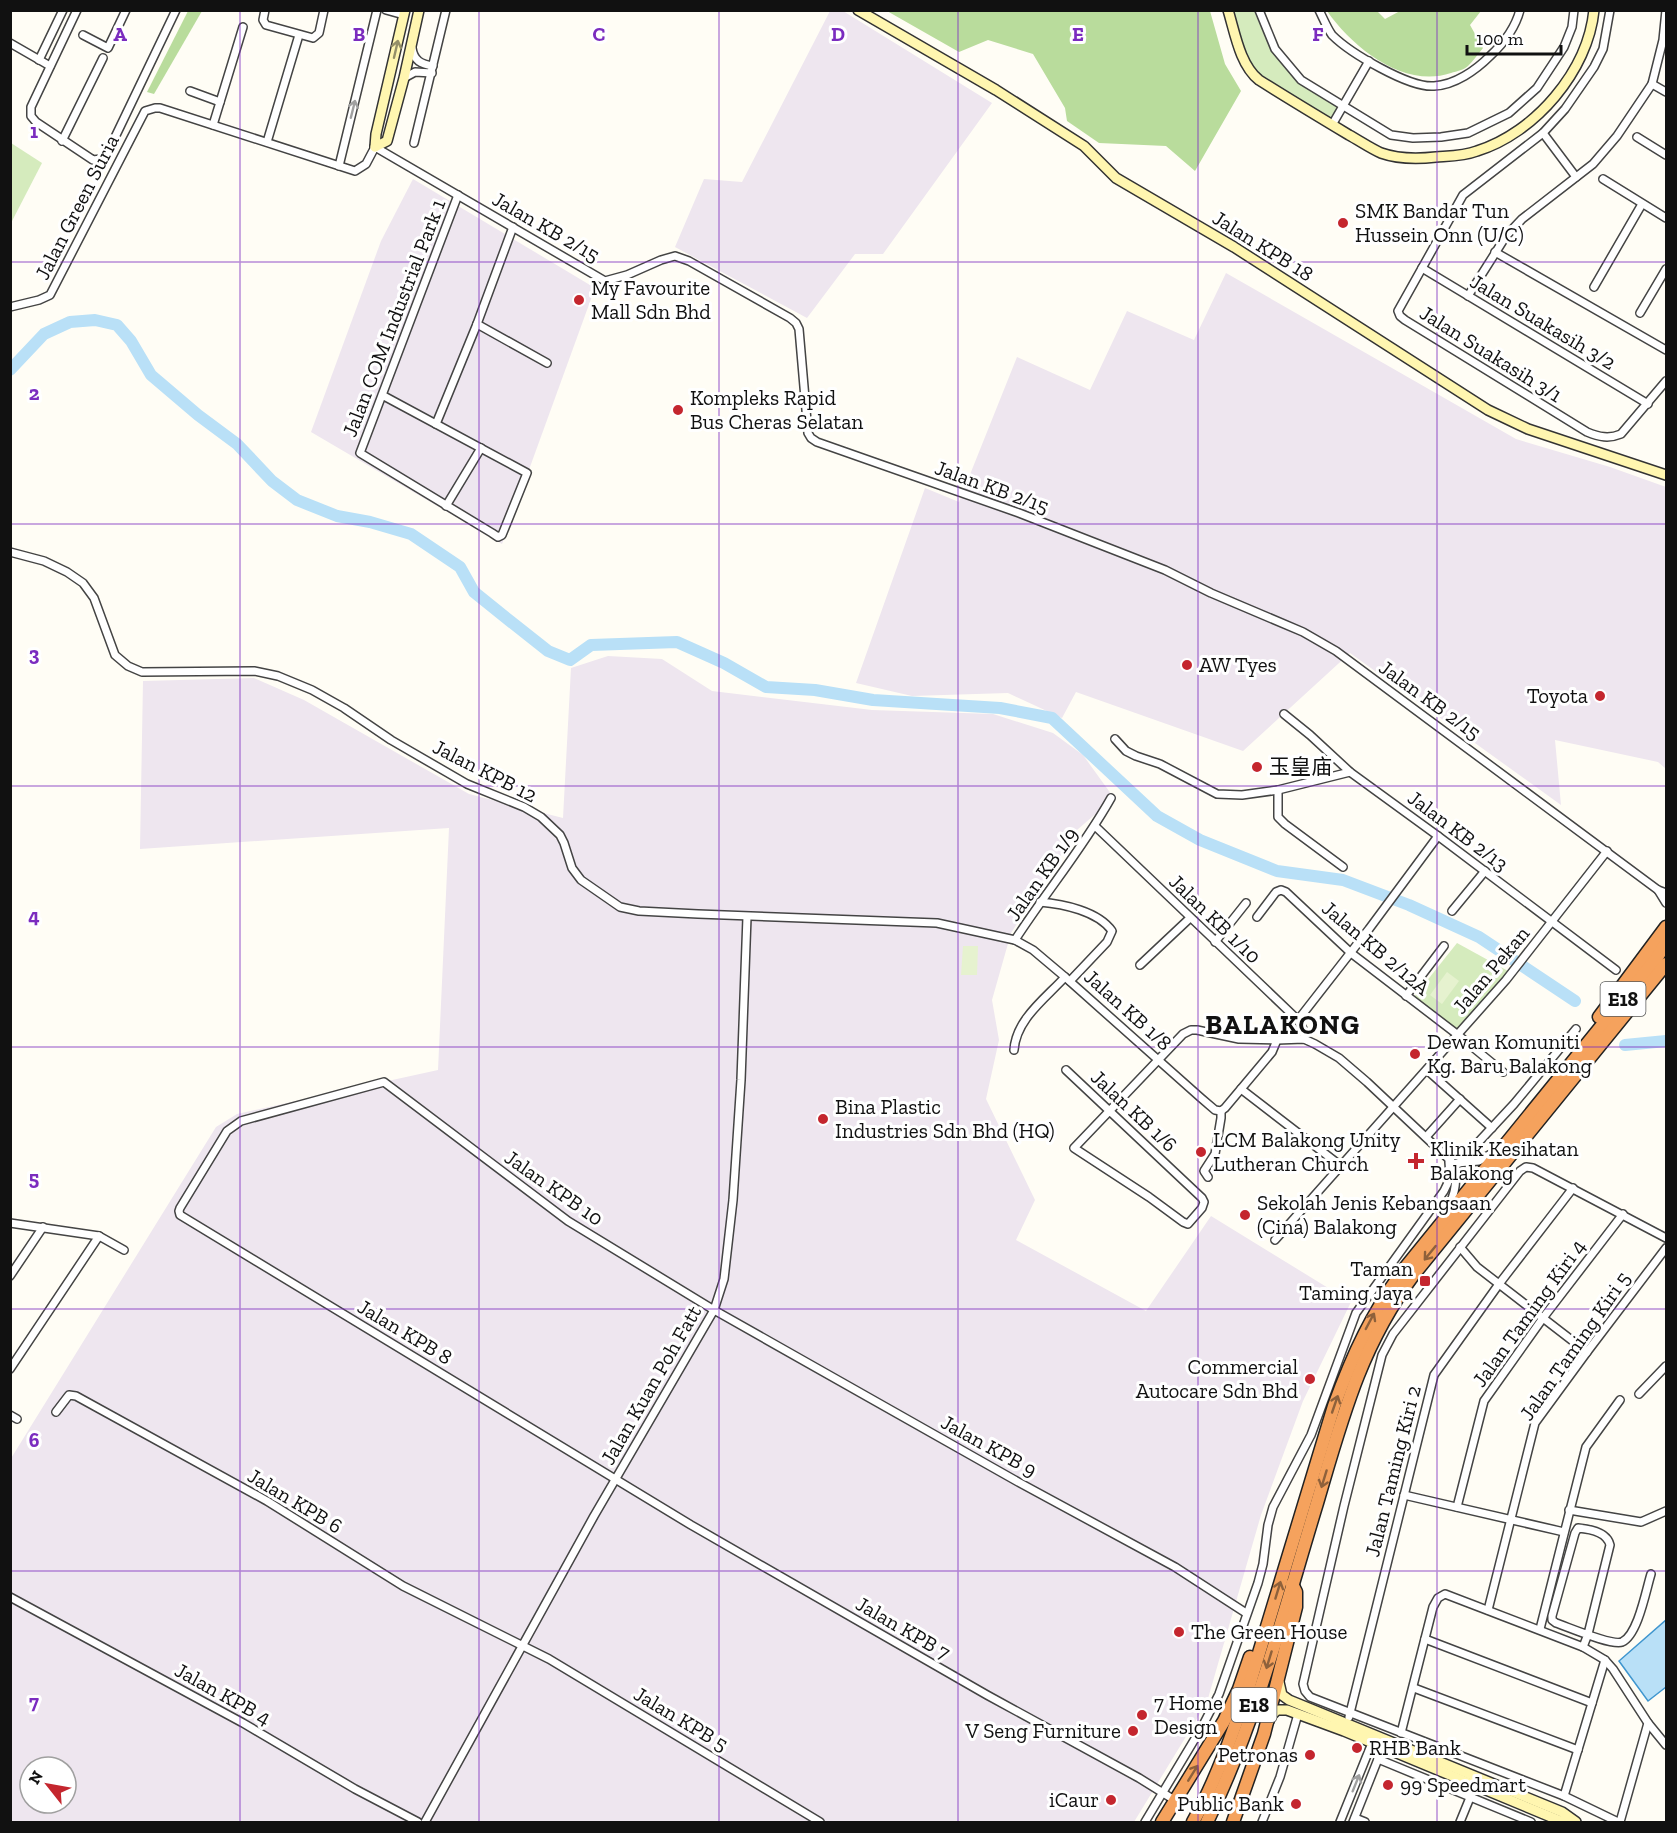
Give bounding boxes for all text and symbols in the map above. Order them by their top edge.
scale bar [1467,18,1562,56]
text: A [113,22,127,46]
text: B [353,22,365,46]
text: C [593,22,606,46]
text: D [831,22,845,46]
text: E [1072,22,1084,46]
text: F [1312,22,1324,46]
text: 100 m [1476,28,1524,50]
one-way arrow [391,40,403,59]
one-way arrow [347,100,359,119]
text: 1 [30,119,38,143]
street label: Jalan Green Suria [29,130,124,283]
street label: Jalan KB 2/15 [488,186,604,267]
street label: Jalan COM Industrial Park 1 [337,196,450,440]
place label: SMK Bandar Tun Hussein Onn (U/C) [1355,198,1524,247]
street label: Jalan KPB 18 [1208,205,1318,286]
marker: SMK Bandar Tun Hussein Onn (U/C) [1336,216,1350,230]
street label: Jalan Suakasih 3/2 [1466,268,1621,375]
place label: My Favourite Mall Sdn Bhd [591,275,711,324]
marker: My Favourite Mall Sdn Bhd [572,293,586,307]
street label: Jalan Suakasih 3/1 [1416,300,1567,407]
text: 2 [29,381,40,405]
place label: Kompleks Rapid Bus Cheras Selatan [690,385,863,434]
marker: Kompleks Rapid Bus Cheras Selatan [671,403,685,417]
street label: Jalan KB 2/15 [932,454,1053,519]
text: 3 [29,642,40,666]
place label: AW Tyes [1199,652,1277,677]
street label: Jalan KB 2/15 [1375,654,1486,745]
marker: AW Tyes [1180,658,1194,672]
place label: Toyota [1527,683,1588,708]
marker: Toyota [1593,689,1607,703]
street label: Jalan KPB 12 [429,734,541,807]
place label: 玉皇庙 [1269,754,1332,779]
marker: 玉皇庙 [1250,760,1264,774]
street label: Jalan KB 2/13 [1403,785,1513,876]
street label: Jalan KB 1/9 [1000,822,1083,925]
street label: Jalan KB 1/10 [1164,869,1266,969]
street label: Jalan KB 2/12A [1317,895,1436,1000]
text: 4 [28,904,40,928]
street label: Jalan Pekan [1447,921,1534,1018]
street label: Jalan KB 1/8 [1079,964,1177,1055]
road number: E18 [1600,982,1646,1016]
district label: BALAKONG [1205,1009,1361,1041]
place label: Dewan Komuniti Kg. Baru Balakong [1427,1029,1593,1078]
marker: Dewan Komuniti Kg. Baru Balakong [1408,1047,1422,1061]
street label: Jalan KB 1/6 [1086,1064,1183,1157]
place label: Bina Plastic Industries Sdn Bhd (HQ) [835,1094,1055,1143]
marker: Bina Plastic Industries Sdn Bhd (HQ) [816,1112,830,1126]
place label: LCM Balakong Unity Lutheran Church [1213,1127,1401,1176]
place label: Klinik Kesihatan Balakong [1430,1136,1578,1185]
street label: Jalan KPB 10 [500,1144,608,1231]
marker: LCM Balakong Unity Lutheran Church [1194,1145,1208,1159]
marker: Klinik Kesihatan Balakong [1407,1152,1425,1170]
text: 5 [29,1166,39,1190]
place label: Sekolah Jenis Kebangsaan (Cina) Balakong [1257,1190,1491,1239]
marker: Sekolah Jenis Kebangsaan (Cina) Balakong [1238,1208,1252,1222]
street label: Jalan Taming Kiri 4 [1467,1234,1591,1391]
one-way arrow [1424,1245,1437,1261]
place label: Taman Taming Jaya [1299,1256,1413,1305]
street label: Jalan Taming Kiri 5 [1514,1267,1635,1425]
marker: Taman Taming Jaya [1418,1274,1432,1288]
street label: Jalan KPB 8 [353,1294,457,1370]
street label: Jalan Kuan Poh Fatt [595,1301,706,1469]
one-way arrow [1365,1312,1377,1330]
place label: Commercial Autocare Sdn Bhd [1136,1354,1298,1403]
marker: Commercial Autocare Sdn Bhd [1303,1372,1317,1386]
street label: Jalan Taming Kiri 2 [1359,1383,1426,1559]
one-way arrow [1330,1395,1341,1414]
street label: Jalan KPB 9 [937,1409,1042,1482]
text: 6 [29,1428,40,1452]
street label: Jalan KPB 6 [244,1463,347,1538]
one-way arrow [1318,1469,1329,1488]
one-way arrow [1273,1581,1284,1600]
street label: Jalan KPB 7 [852,1591,955,1665]
place label: The Green House [1191,1619,1347,1644]
marker: The Green House [1172,1625,1186,1639]
one-way arrow [1263,1650,1274,1669]
street label: Jalan KPB 4 [171,1657,276,1730]
street label: Jalan KPB 5 [630,1681,733,1756]
road number: E18 [1232,1688,1276,1722]
text: 7 [29,1690,39,1714]
place label: 7 Home Design [1154,1690,1223,1739]
marker: 7 Home Design [1135,1708,1149,1722]
place label: V Seng Furniture [964,1718,1121,1743]
marker: V Seng Furniture [1126,1724,1140,1738]
place label: RHB Bank [1369,1735,1461,1760]
marker: RHB Bank [1350,1741,1364,1755]
place label: Petronas [1218,1742,1298,1767]
marker: Petronas [1303,1748,1317,1762]
north arrow [18,1755,78,1815]
one-way arrow [1188,1765,1200,1782]
text: N [24,1767,47,1788]
place label: 99 Speedmart [1400,1772,1526,1797]
one-way arrow [1351,1774,1362,1793]
marker: 99 Speedmart [1381,1778,1395,1792]
place label: iCaur [1049,1787,1099,1812]
place label: Public Bank [1177,1791,1284,1816]
marker: iCaur [1104,1793,1118,1807]
marker: Public Bank [1289,1797,1303,1811]

